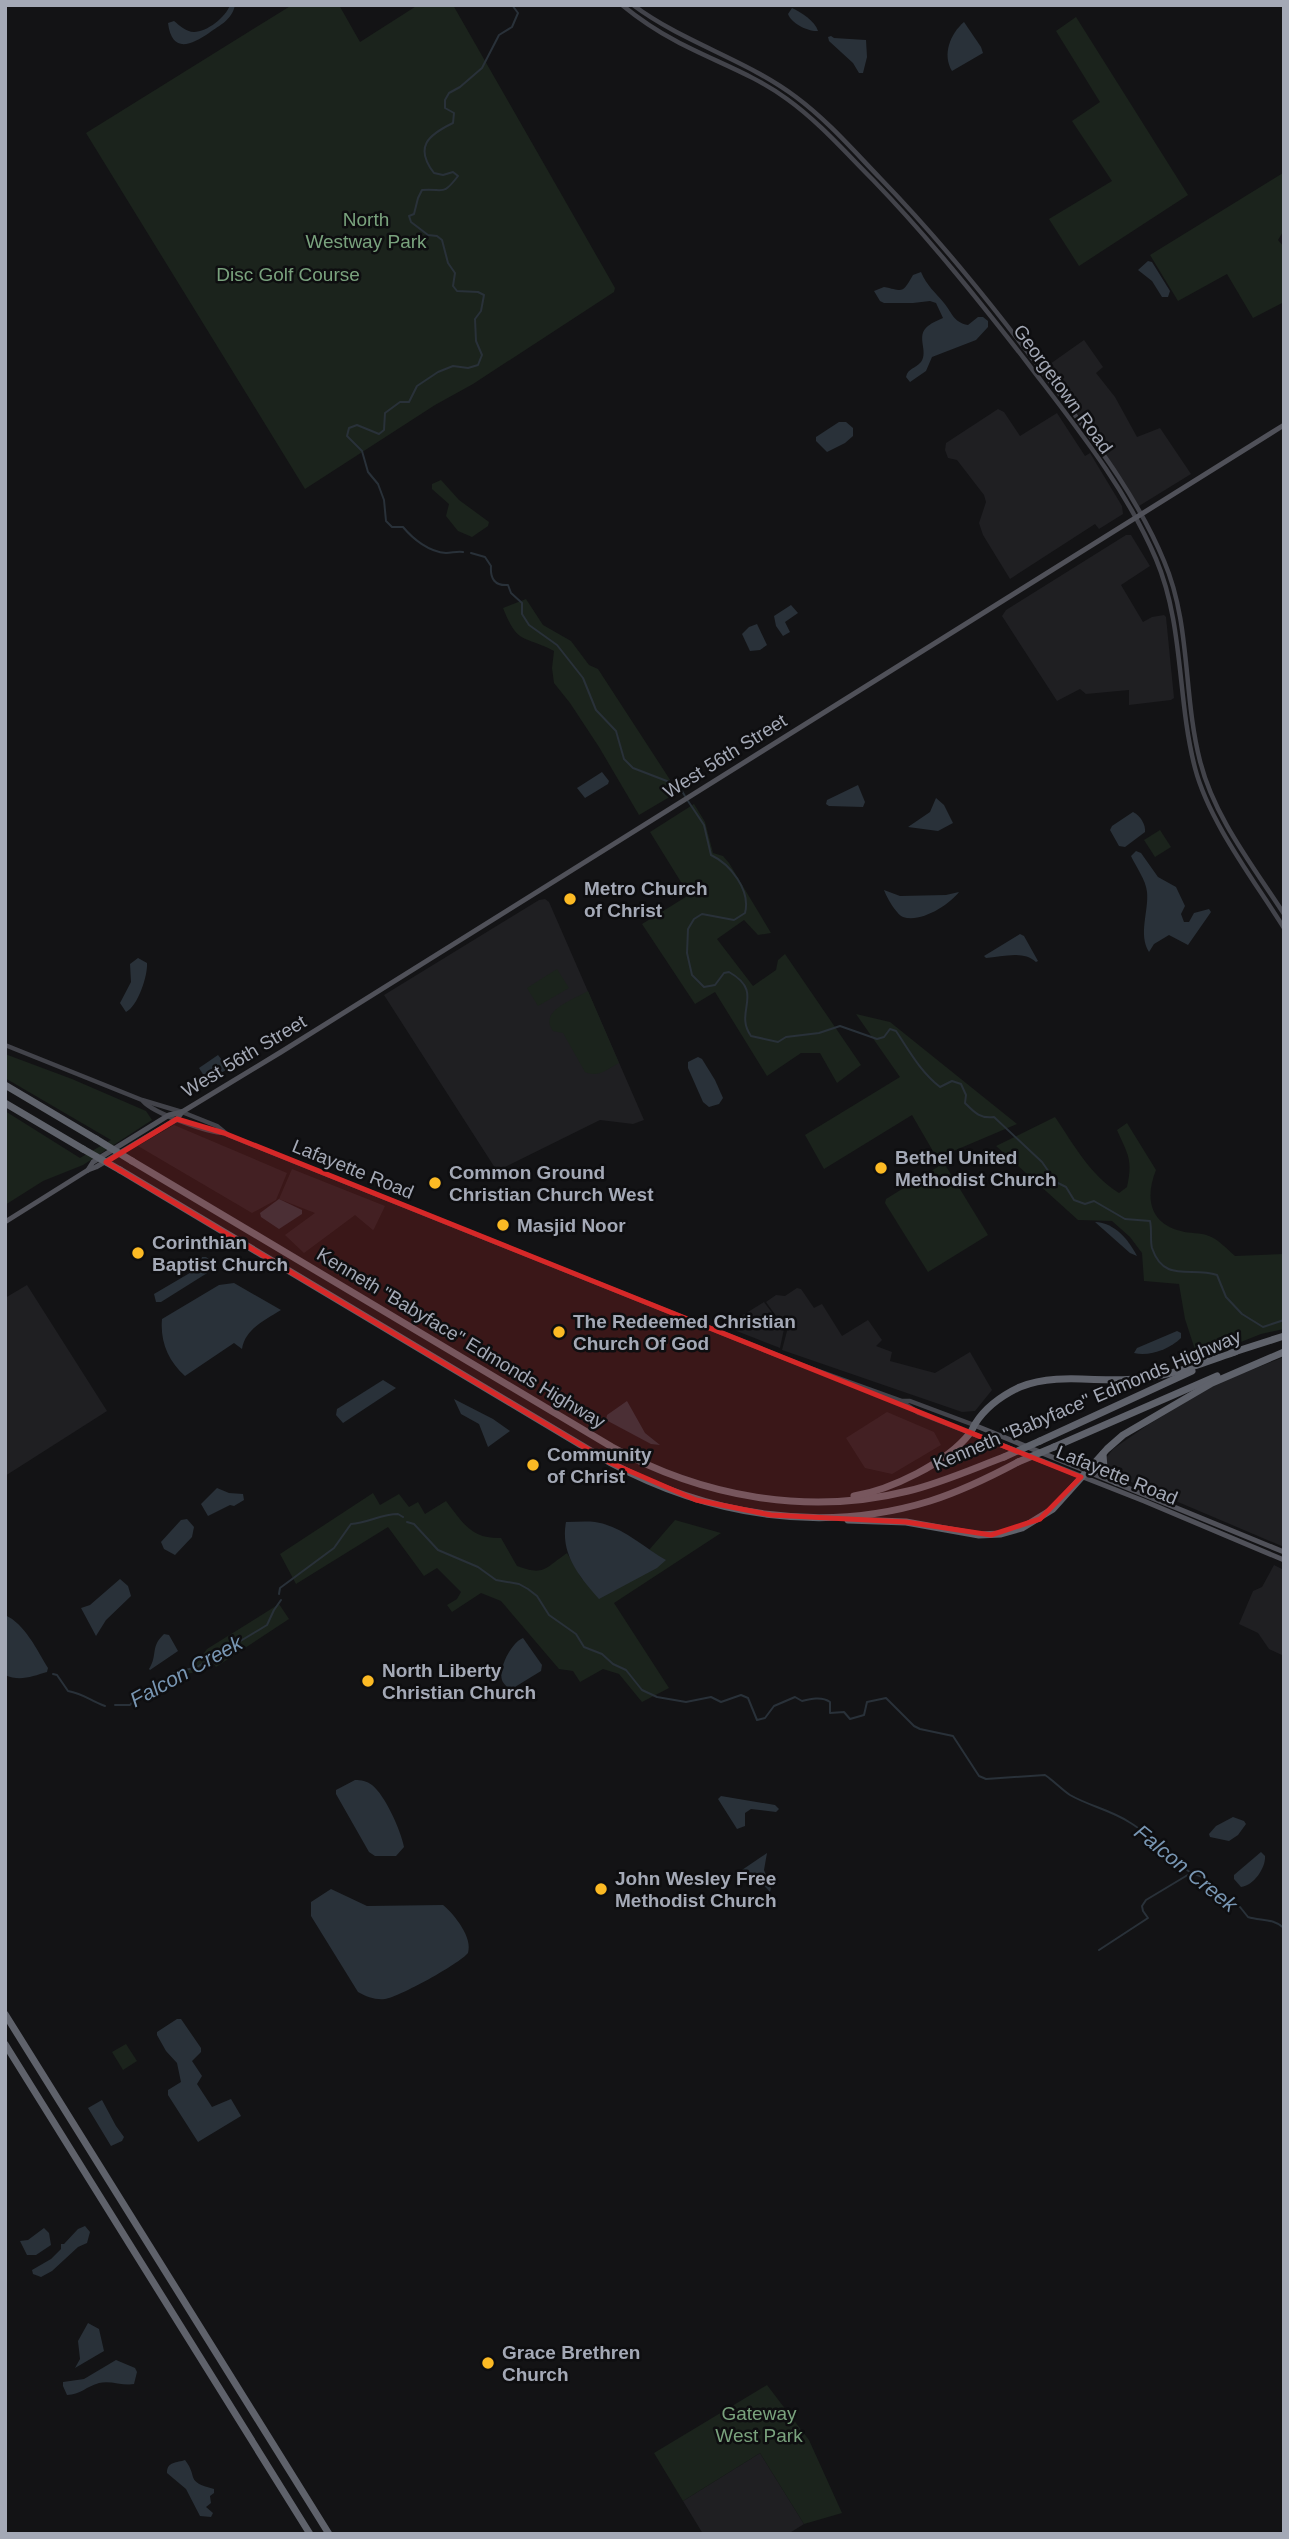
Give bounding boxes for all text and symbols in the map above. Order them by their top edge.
park label: North Westway Park [305,209,427,252]
park label: Disc Golf Course [216,264,360,285]
street label: Georgetown Road [1009,320,1117,458]
street label: West 56th Street [660,709,791,802]
place label: Metro Church of Christ [584,878,708,921]
marker: Metro Church of Christ [562,891,578,907]
street label: West 56th Street [178,1010,311,1101]
street label: Lafayette Road [289,1135,417,1203]
place label: Bethel United Methodist Church [895,1147,1057,1190]
marker: Bethel United Methodist Church [873,1160,889,1176]
place label: Common Ground Christian Church West [449,1162,654,1205]
marker: Common Ground Christian Church West [427,1175,443,1191]
place label: Masjid Noor [517,1215,626,1236]
marker: Masjid Noor [495,1217,511,1233]
place label: Corinthian Baptist Church [152,1232,288,1275]
street label: Kenneth "Babyface" Edmonds Highway [313,1243,609,1433]
marker: Corinthian Baptist Church [130,1245,146,1261]
place label: The Redeemed Christian Church Of God [573,1311,796,1354]
marker: The Redeemed Christian Church Of God [551,1324,567,1340]
street label: Kenneth "Babyface" Edmonds Highway [930,1325,1245,1475]
street label: Lafayette Road [1053,1441,1181,1509]
place label: Community of Christ [547,1444,652,1487]
marker: Community of Christ [525,1457,541,1473]
water label: Falcon Creek [126,1630,247,1711]
place label: North Liberty Christian Church [382,1660,536,1703]
marker: North Liberty Christian Church [360,1673,376,1689]
water label: Falcon Creek [1130,1820,1243,1917]
place label: John Wesley Free Methodist Church [615,1868,777,1911]
marker: John Wesley Free Methodist Church [593,1881,609,1897]
place label: Grace Brethren Church [502,2342,640,2385]
marker: Grace Brethren Church [480,2355,496,2371]
park label: Gateway West Park [715,2403,803,2446]

